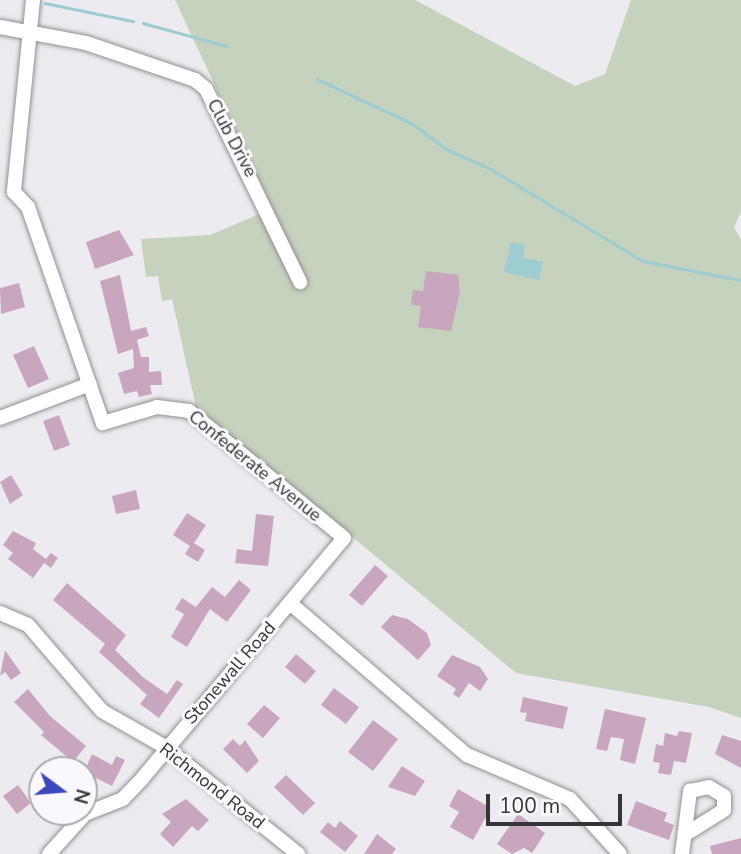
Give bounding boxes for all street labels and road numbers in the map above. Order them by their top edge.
street label: Club Drive [202,95,262,181]
street label: Confederate Avenue [184,406,326,526]
street label: Stonewall Road [180,617,280,729]
street label: Richmond Road [155,738,269,834]

